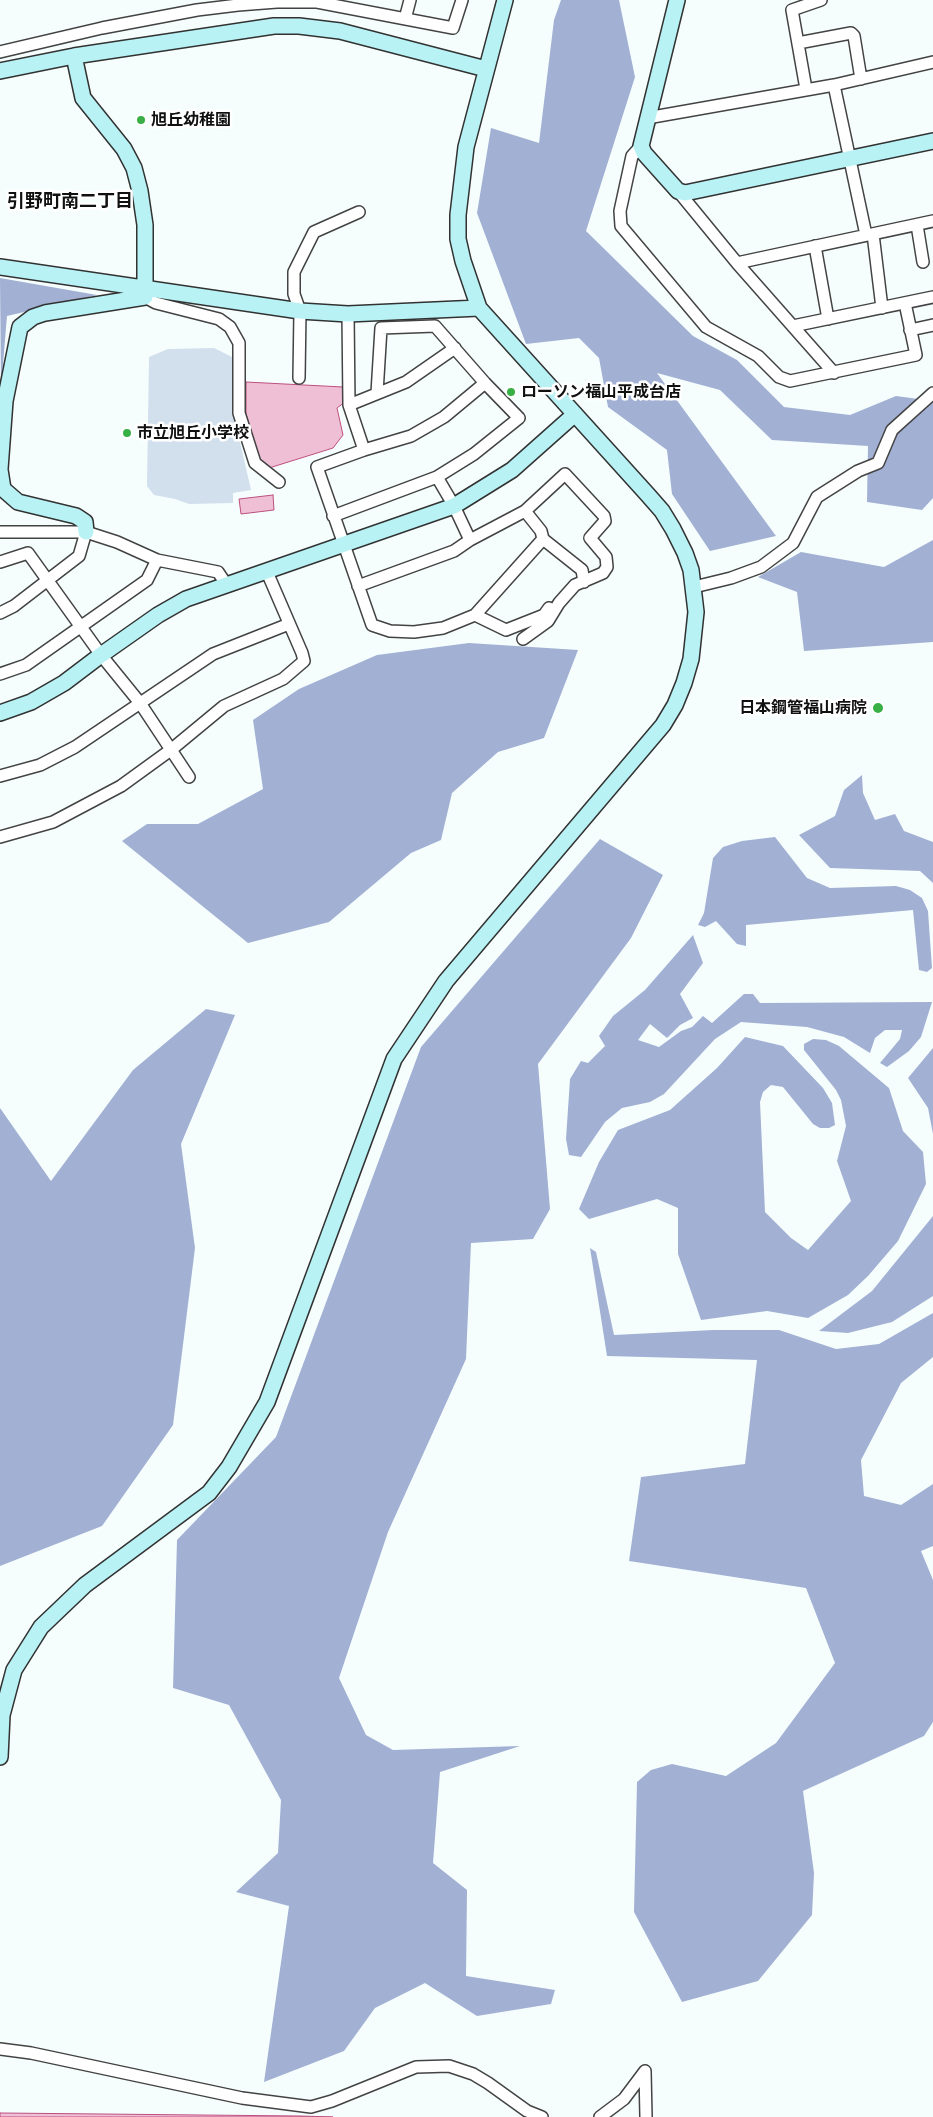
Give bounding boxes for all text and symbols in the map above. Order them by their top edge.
place label: 旭丘幼稚園 [151,110,231,130]
marker: 旭丘幼稚園 [135,114,147,126]
district label: 引野町南二丁目 [7,190,133,212]
place label: ローソン福山平成台店 [521,382,681,402]
marker: ローソン福山平成台店 [505,386,517,398]
place label: 市立旭丘小学校 [137,423,249,443]
marker: 市立旭丘小学校 [121,427,133,439]
place label: 日本鋼管福山病院 [739,698,867,718]
marker: 日本鋼管福山病院 [871,701,885,715]

